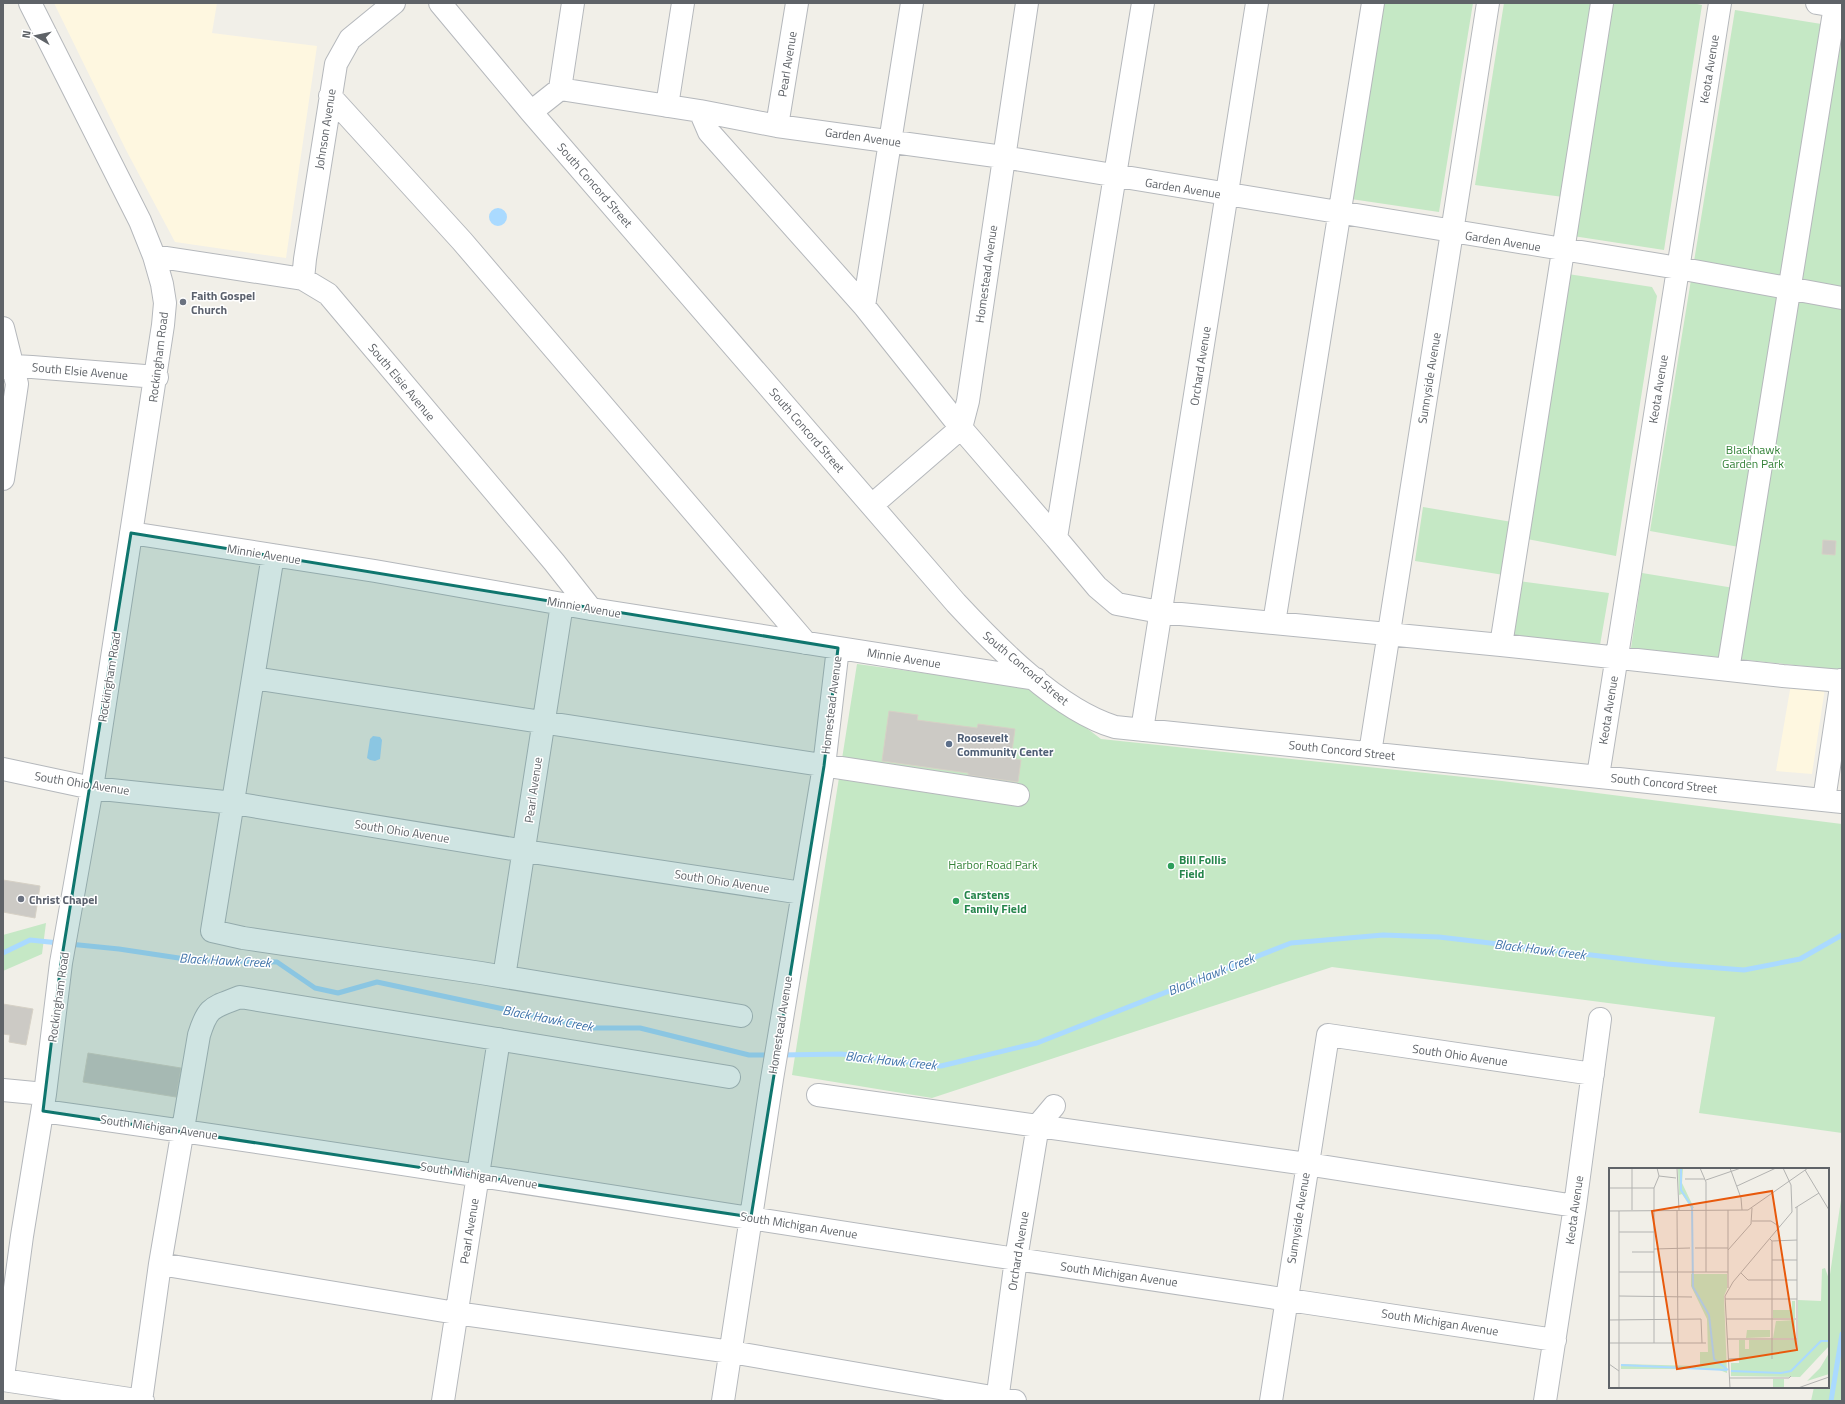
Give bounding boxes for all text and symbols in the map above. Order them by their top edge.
north arrow [16,16,56,56]
text: N [18,29,35,39]
street label: Pearl Avenue [772,30,802,98]
street label: Keota Avenue [1694,33,1724,105]
street label: Johnson Avenue [309,87,341,171]
street label: Garden Avenue [824,122,902,152]
street label: South Concord Street [553,138,638,232]
street label: Garden Avenue [1144,173,1222,203]
street label: Homestead Avenue [970,224,1002,324]
street label: Garden Avenue [1464,226,1542,256]
place label: Faith Gospel Church [191,286,255,319]
marker: Faith Gospel Church [178,297,188,307]
street label: Rockingham Road [143,311,173,403]
street label: Orchard Avenue [1184,325,1216,407]
street label: Sunnyside Avenue [1412,331,1446,425]
street label: South Elsie Avenue [364,339,440,425]
street label: Keota Avenue [1643,353,1673,425]
street label: South Elsie Avenue [31,357,129,385]
street label: South Concord Street [765,383,850,477]
park label: Blackhawk Garden Park [1722,440,1784,473]
street label: Minnie Avenue [226,539,302,569]
street label: Minnie Avenue [546,591,622,623]
street label: South Concord Street [979,626,1074,710]
street label: Rockingham Road [93,631,125,723]
street label: Minnie Avenue [866,643,942,673]
street label: Homestead Avenue [816,655,846,755]
street label: Keota Avenue [1593,674,1623,746]
place label: Roosevelt Community Center [957,728,1054,761]
street label: South Concord Street [1288,735,1397,765]
marker: Roosevelt Community Center [944,739,954,749]
street label: Pearl Avenue [519,756,547,824]
street label: South Ohio Avenue [33,766,131,800]
street label: South Concord Street [1610,768,1719,798]
street label: South Ohio Avenue [353,814,451,848]
place label: Bill Follis Field [1179,850,1227,883]
park label: Harbor Road Park [948,855,1038,874]
marker: Bill Follis Field [1166,861,1176,871]
street label: South Ohio Avenue [673,864,771,898]
place label: Carstens Family Field [964,885,1027,918]
place label: Christ Chapel [29,890,98,909]
marker: Christ Chapel [16,894,26,904]
marker: Carstens Family Field [951,896,961,906]
water label: Black Hawk Creek [1493,933,1589,965]
water label: Black Hawk Creek [1165,947,1259,1000]
water label: Black Hawk Creek [179,948,274,973]
street label: Rockingham Road [42,951,74,1043]
street label: Homestead Avenue [763,975,797,1075]
water label: Black Hawk Creek [501,999,597,1037]
street label: South Ohio Avenue [1411,1039,1509,1071]
water label: Black Hawk Creek [844,1045,940,1075]
street label: South Michigan Avenue [99,1109,219,1145]
street label: South Michigan Avenue [419,1156,539,1194]
inset map [1609,1168,1829,1388]
street label: Sunnyside Avenue [1281,1171,1315,1265]
street label: Keota Avenue [1560,1174,1588,1246]
street label: Pearl Avenue [454,1197,484,1265]
street label: South Michigan Avenue [739,1206,859,1244]
street label: Orchard Avenue [1002,1210,1034,1292]
street label: South Michigan Avenue [1059,1256,1179,1292]
street label: South Michigan Avenue [1380,1303,1500,1341]

